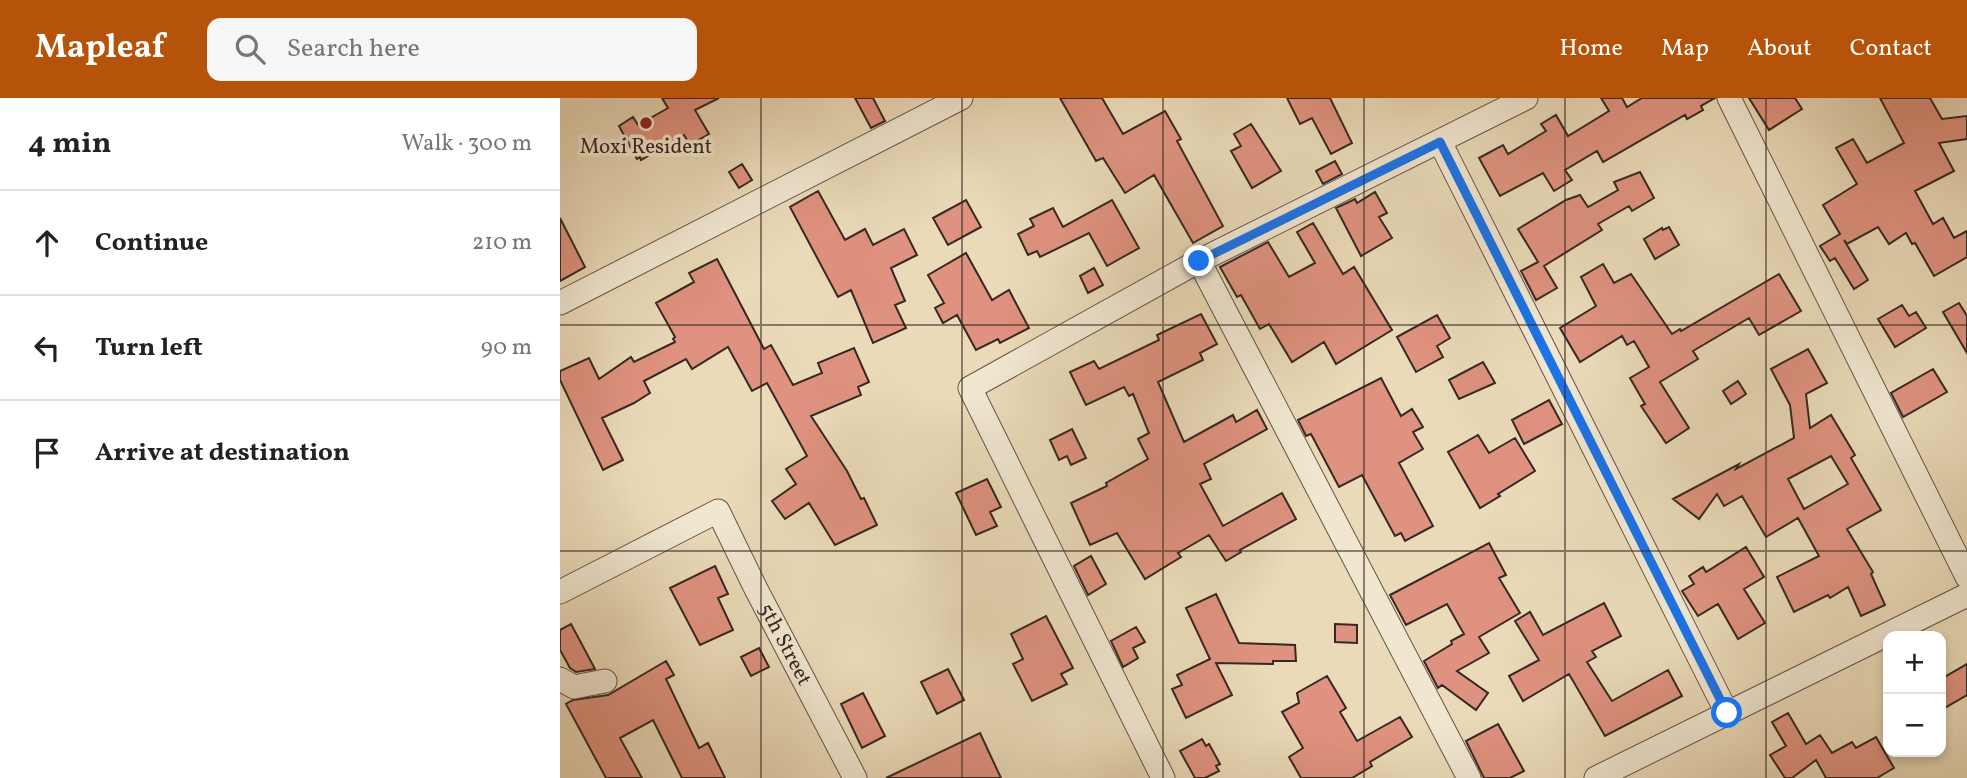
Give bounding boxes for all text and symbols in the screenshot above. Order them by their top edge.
search box [207,18,697,81]
text: Mapleaf [35,26,165,72]
icon: search [231,30,269,68]
text: Search here [287,31,420,67]
text: Home [1559,32,1623,66]
text: Map [1661,32,1709,66]
text: About [1747,32,1812,66]
text: Contact [1850,32,1932,66]
marker: Moxi Resident [638,115,654,131]
text: 4 min [28,123,112,165]
text: Walk · 300 m [402,128,532,160]
place label: Moxi Resident [580,133,712,162]
icon: ahead [28,224,66,262]
text: Continue [95,225,208,261]
text: 210 m [472,227,532,259]
route end [1183,245,1214,276]
icon: left [28,329,66,367]
text: Turn left [95,330,203,366]
text: 90 m [481,332,532,364]
icon: arrive [28,434,66,472]
text: Arrive at destination [95,435,350,471]
street label: 5th Street [752,598,819,691]
map controls [1883,631,1946,757]
button: + [1883,631,1946,694]
button: − [1883,694,1946,757]
route start [1711,697,1742,728]

